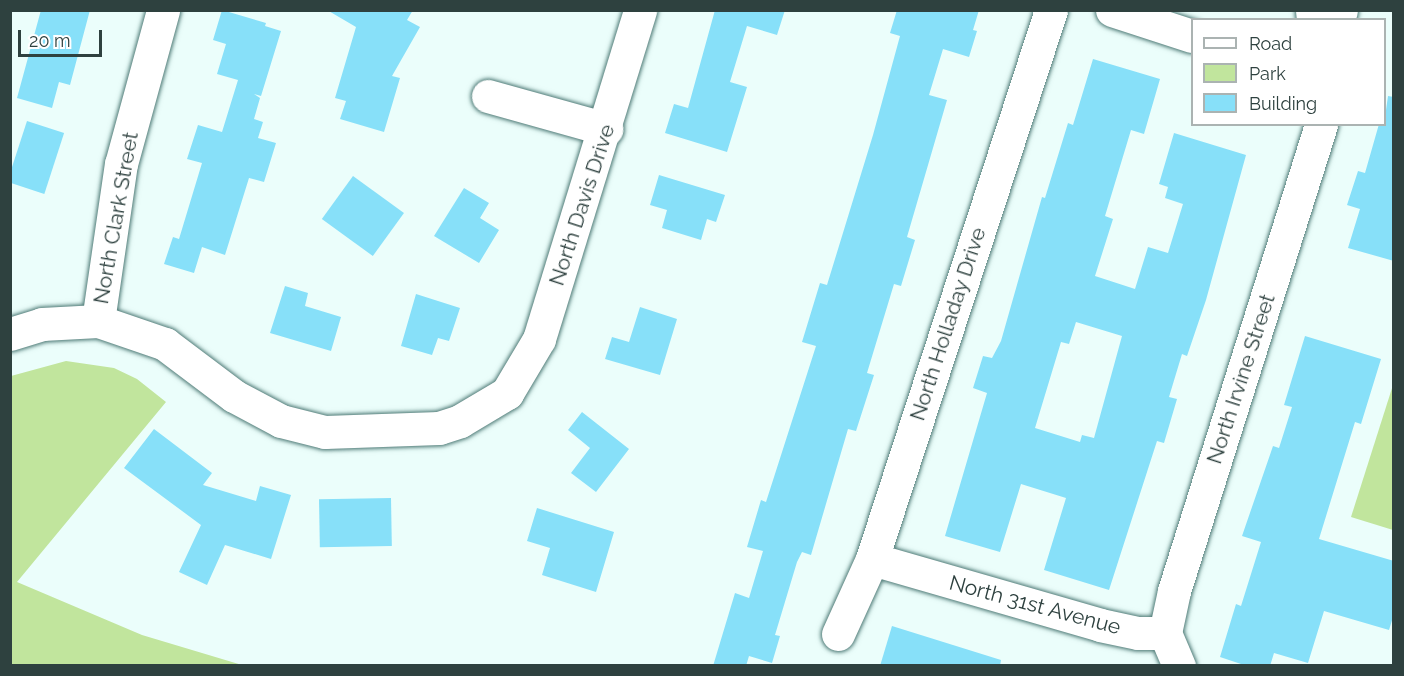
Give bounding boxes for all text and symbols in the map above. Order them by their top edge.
scale bar [21,18,105,56]
legend [1191,18,1386,126]
text: 20 m [29,30,71,51]
text: Road [1249,33,1292,54]
text: Park [1249,63,1286,84]
text: Building [1249,93,1317,114]
street label: North Davis Drive [544,121,620,289]
street label: North Clark Street [88,130,144,306]
street label: North Holladay Drive [905,224,991,424]
street label: North Irvine Street [1202,291,1280,467]
street label: North 31st Avenue [946,570,1124,640]

